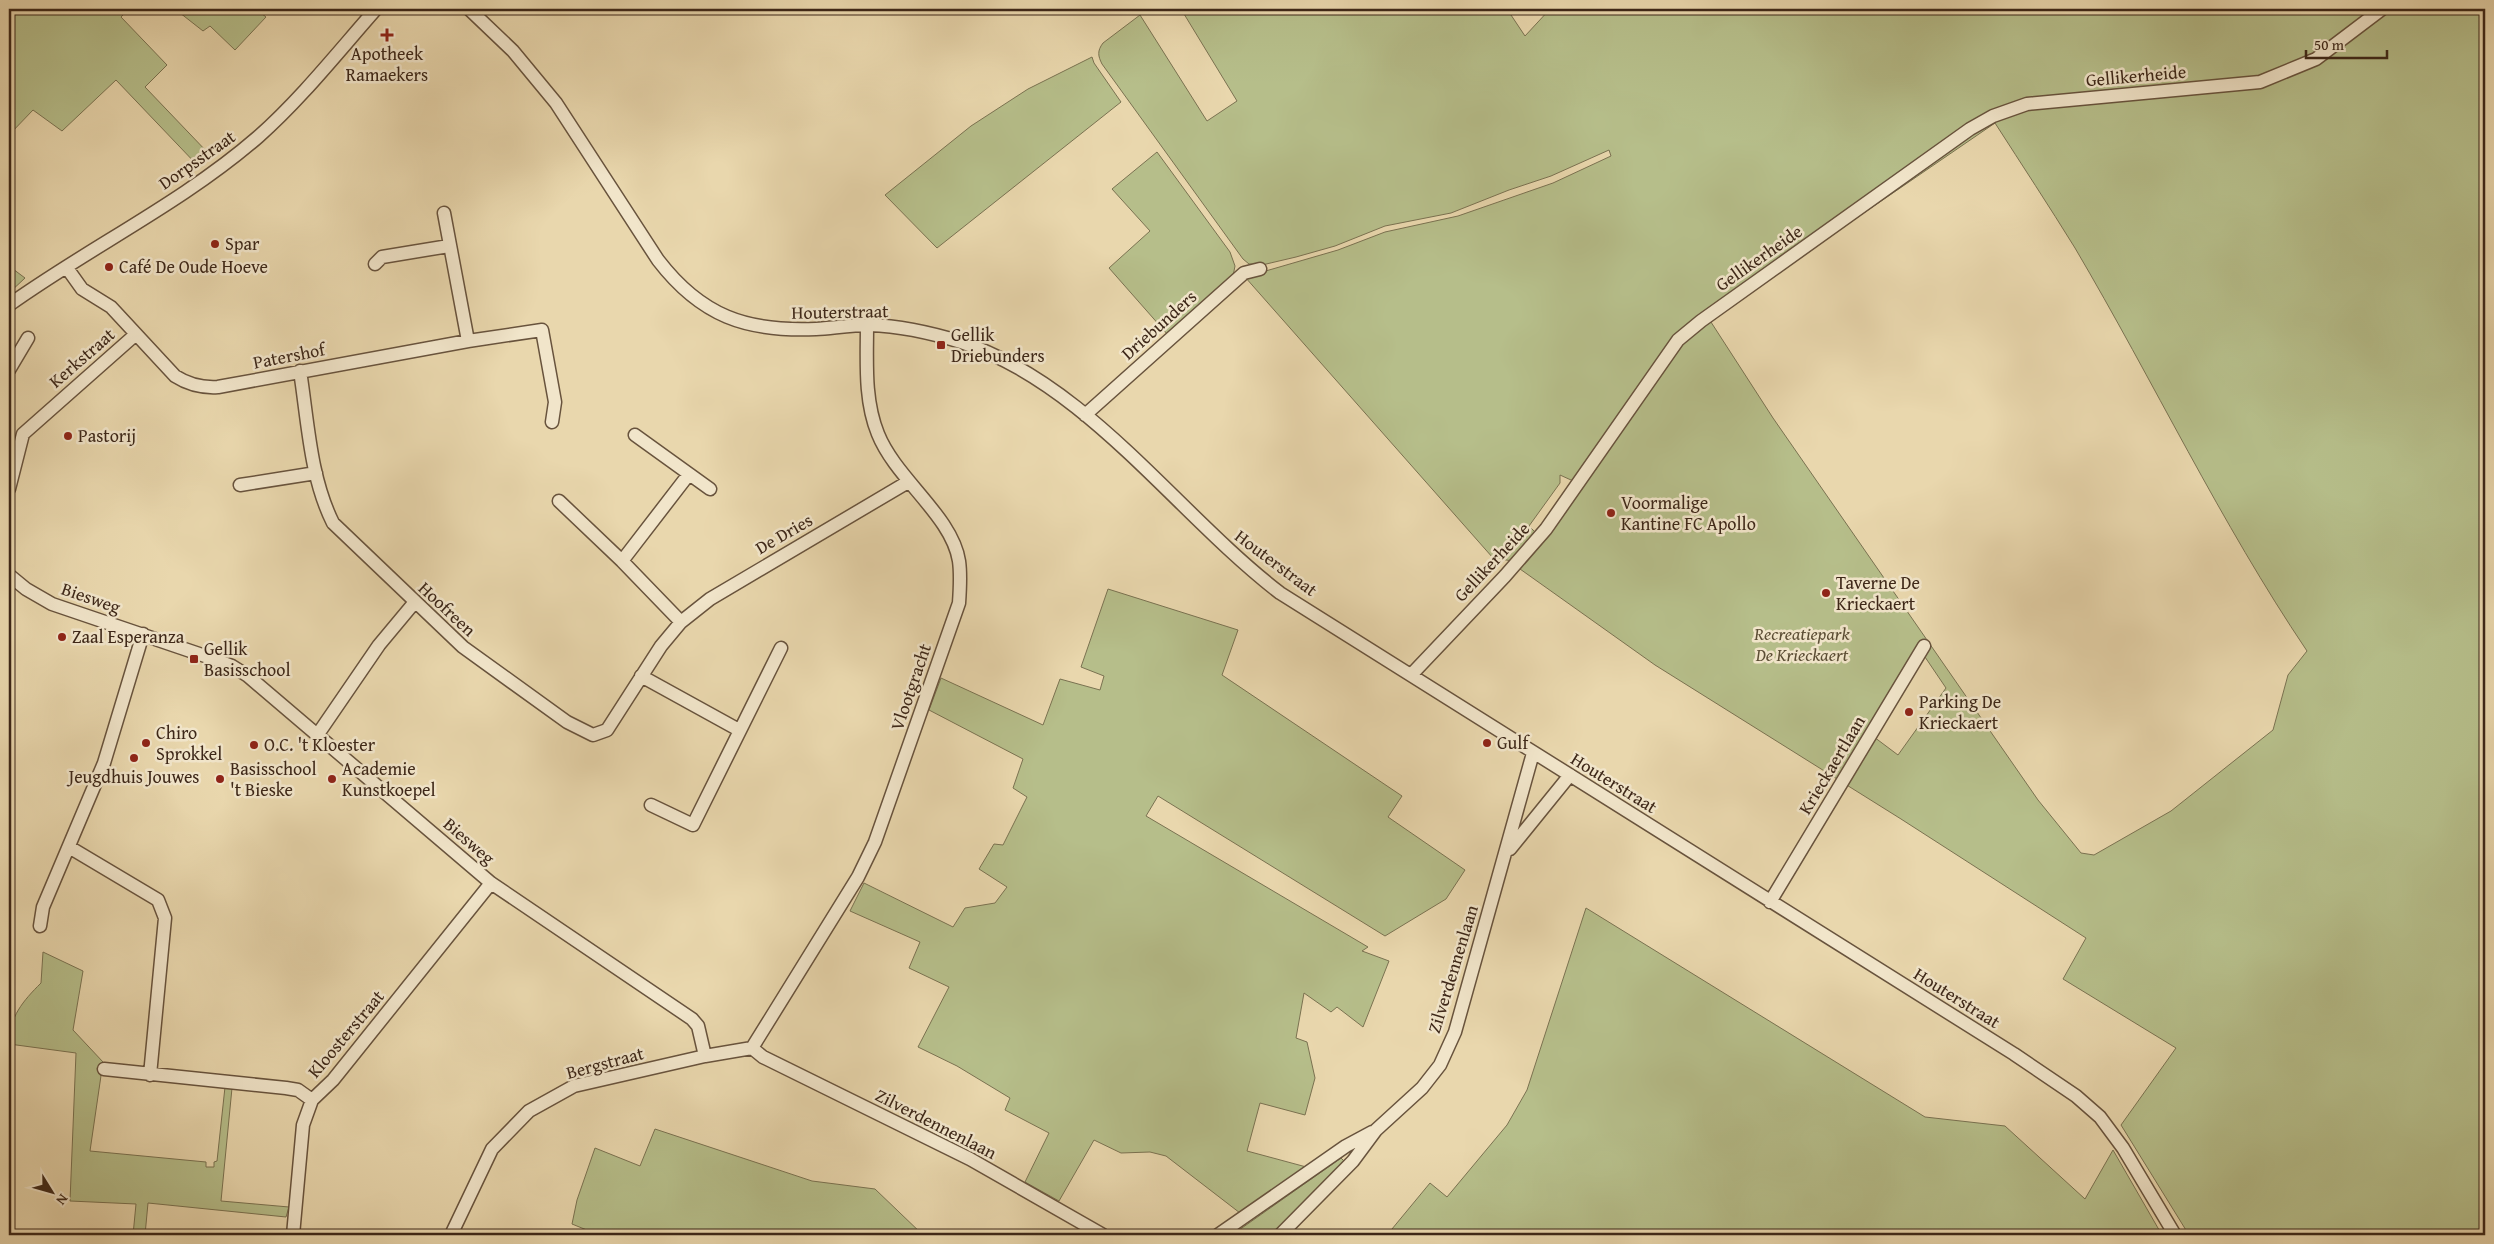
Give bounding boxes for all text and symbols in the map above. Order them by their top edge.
scale bar [2306,28,2388,60]
marker: Apotheek Ramaekers [381,29,393,41]
text: 50 m [2314,34,2345,55]
place label: Apotheek Ramaekers [346,40,428,88]
street label: Gellikerheide [2085,58,2187,93]
street label: Dorpsstraat [153,123,241,196]
street label: Gellikerheide [1710,218,1808,297]
place label: Spar [225,230,260,257]
marker: Spar [209,238,221,250]
place label: Café De Oude Hoeve [119,253,268,280]
marker: Café De Oude Hoeve [103,261,115,273]
street label: Driebunders [1115,283,1202,366]
street label: Houterstraat [791,297,889,326]
street label: Kerkstraat [43,321,121,394]
place label: Gellik Driebunders [951,321,1045,369]
street label: Patershof [251,335,329,376]
marker: Gellik Driebunders [935,339,947,351]
place label: Pastorij [78,422,136,449]
marker: Pastorij [62,430,74,442]
place label: Voormalige Kantine FC Apollo [1621,489,1756,537]
street label: De Dries [750,506,817,561]
marker: Voormalige Kantine FC Apollo [1605,507,1617,519]
street label: Gellikerheide [1447,516,1536,608]
street label: Houterstraat [1229,523,1324,603]
place label: Taverne De Krieckaert [1836,569,1920,617]
street label: Biesweg [58,575,124,620]
street label: Hoofreen [412,575,482,642]
marker: Taverne De Krieckaert [1820,587,1832,599]
park label: Recreatiepark De Krieckaert [1753,620,1850,668]
place label: Zaal Esperanza [72,623,185,650]
marker: Zaal Esperanza [56,631,68,643]
place label: Gellik Basisschool [204,635,290,683]
street label: Vlootgracht [883,639,938,734]
marker: Gellik Basisschool [188,653,200,665]
place label: Parking De Krieckaert [1919,688,2001,736]
marker: Parking De Krieckaert [1903,706,1915,718]
street label: Krieckaertlaan [1791,710,1872,819]
place label: Chiro Sprokkel [156,719,222,767]
place label: Gulf [1497,729,1530,756]
place label: O.C. 't Kloester [264,731,376,758]
marker: Chiro Sprokkel [140,737,152,749]
marker: Gulf [1481,737,1493,749]
marker: O.C. 't Kloester [248,739,260,751]
street label: Houterstraat [1566,745,1663,820]
marker: Jeugdhuis Jouwes [128,752,140,764]
place label: Basisschool 't Bieske [230,755,316,803]
place label: Academie Kunstkoepel [342,755,436,803]
place label: Jeugdhuis Jouwes [66,763,200,790]
marker: Basisschool 't Bieske [214,773,226,785]
marker: Academie Kunstkoepel [326,773,338,785]
street label: Biesweg [438,811,501,871]
street label: Zilverdennenlaan [1420,901,1485,1036]
street label: Houterstraat [1909,960,2006,1035]
street label: Kloosterstraat [301,983,391,1084]
street label: Bergstraat [563,1039,647,1086]
street label: Zilverdennenlaan [871,1081,1002,1166]
north arrow [28,1166,78,1216]
text: N [51,1190,73,1210]

